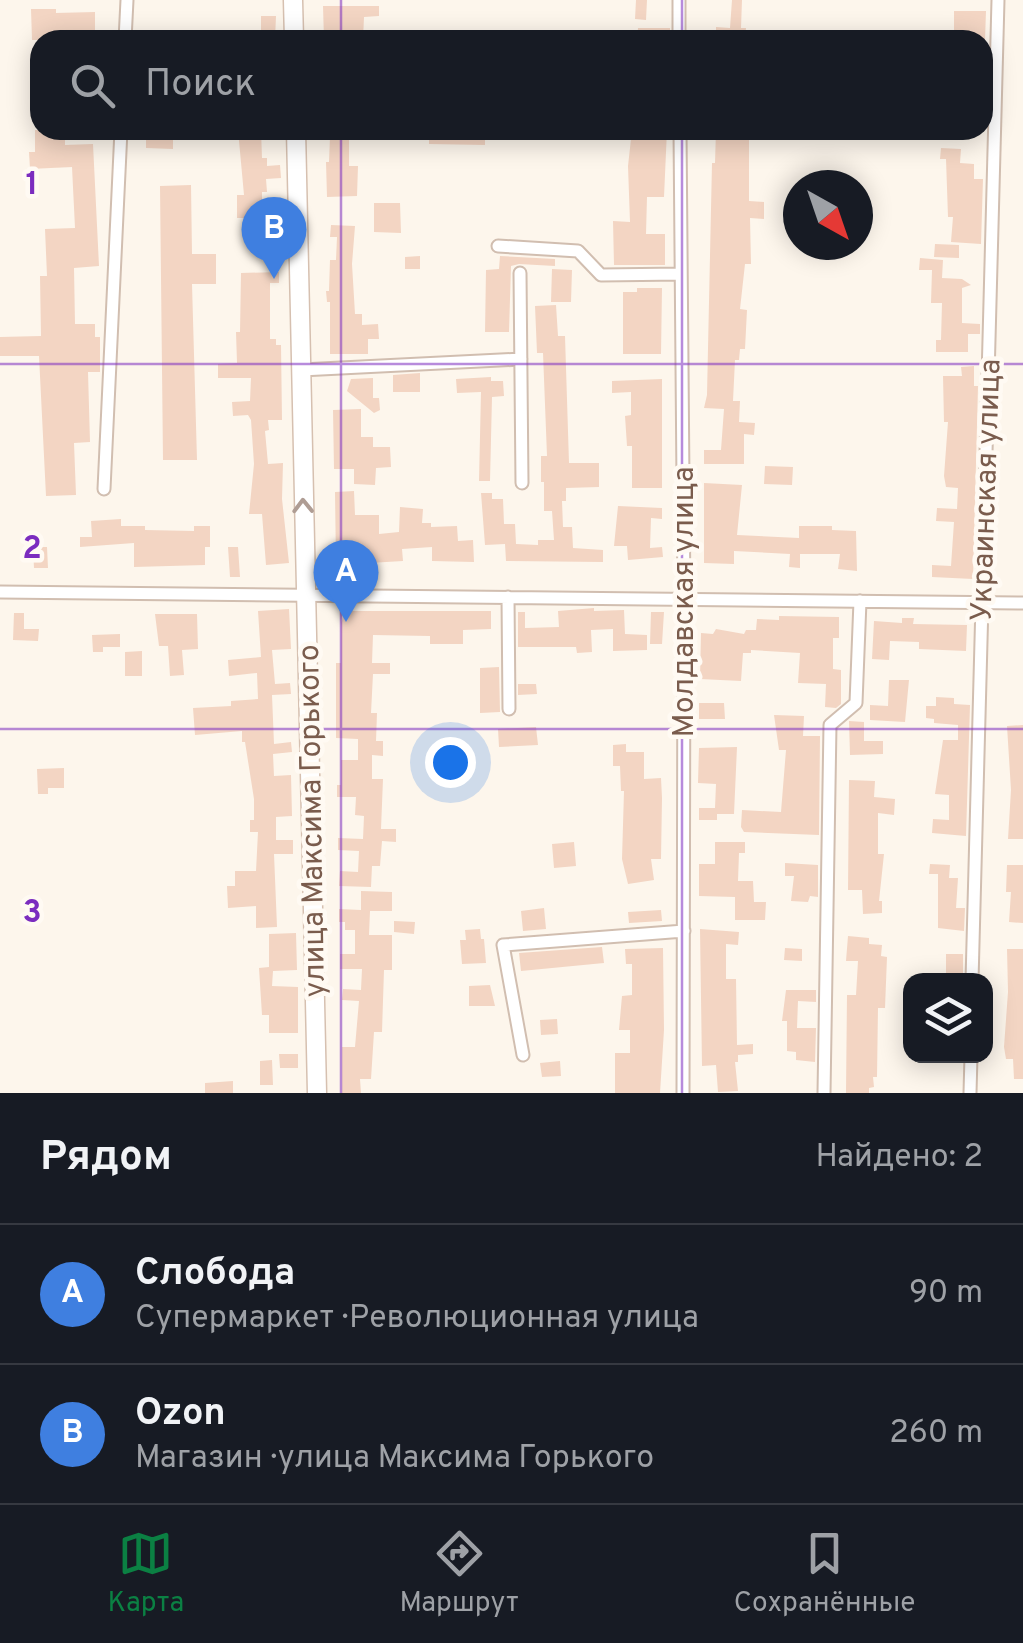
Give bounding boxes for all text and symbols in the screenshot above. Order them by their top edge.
search box [30,30,993,140]
icon: search [65,58,120,113]
text: Поиск [145,61,256,110]
text: 1 [26,166,38,206]
north arrow [783,170,873,260]
pin: B [242,196,306,279]
street label: Украинская улица [964,358,1011,622]
street label: Молдавская улица [667,467,704,737]
one-way arrow [293,497,314,513]
text: 2 [22,530,42,570]
pin: A [314,540,378,622]
street label: улица Максима Горького [292,644,335,998]
your location [425,737,476,788]
text: 3 [22,894,42,934]
map controls [903,973,993,1063]
button: layers [903,973,993,1063]
text: Рядом [40,1132,172,1185]
text: Найдено: 2 [816,1138,983,1178]
text: Слобода [135,1250,295,1299]
text: A [61,1274,84,1314]
text: 90 m [909,1274,983,1314]
text: Супермаркет · Революционная улица [135,1299,699,1339]
text: Ozon [135,1390,226,1439]
text: B [61,1414,84,1454]
text: 260 m [889,1414,983,1454]
text: Магазин · улица Максима Горького [135,1439,654,1479]
tab: Карта [108,1526,184,1622]
tab: Маршрут [399,1526,519,1622]
tab: Сохранённые [734,1526,915,1622]

